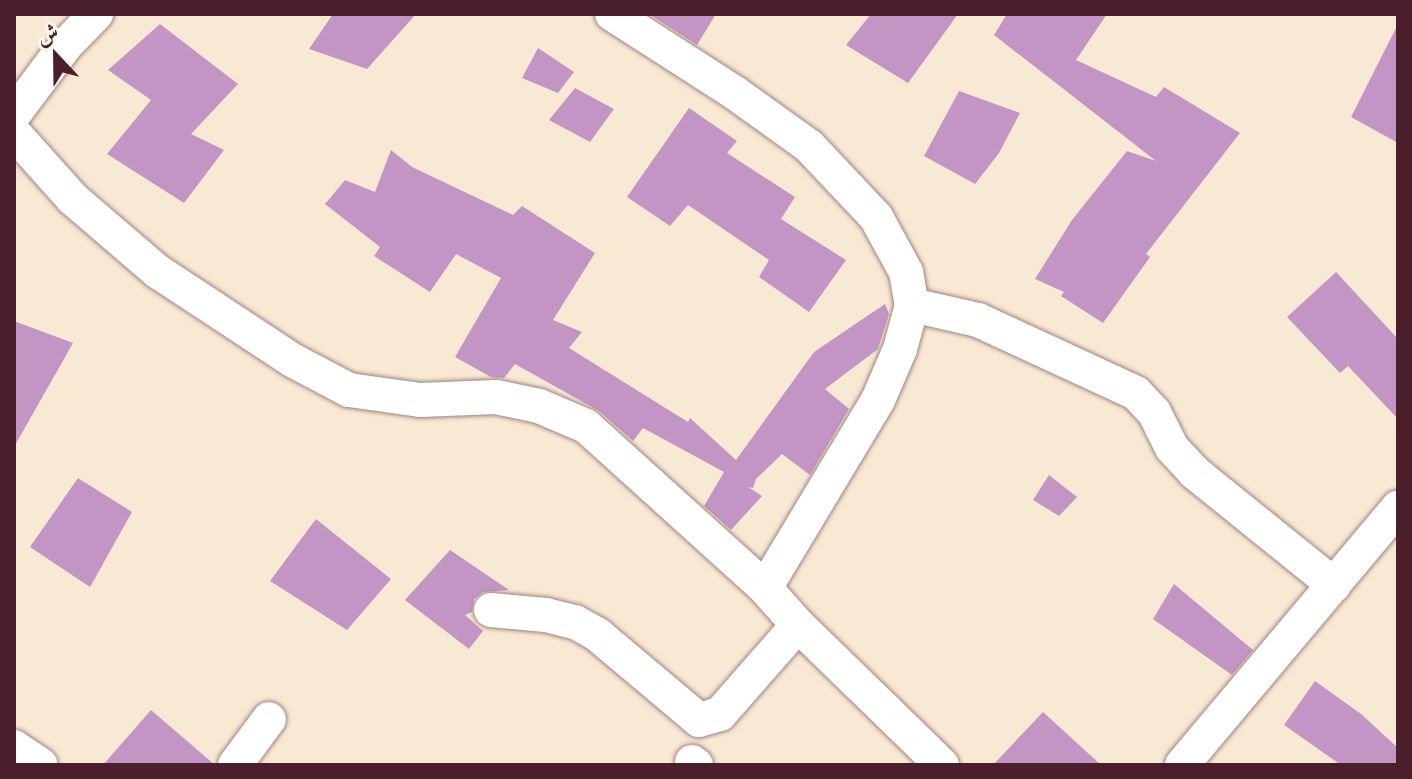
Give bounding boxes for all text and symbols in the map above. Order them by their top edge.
text: ش [31,15,63,53]
north arrow [16,16,96,96]

